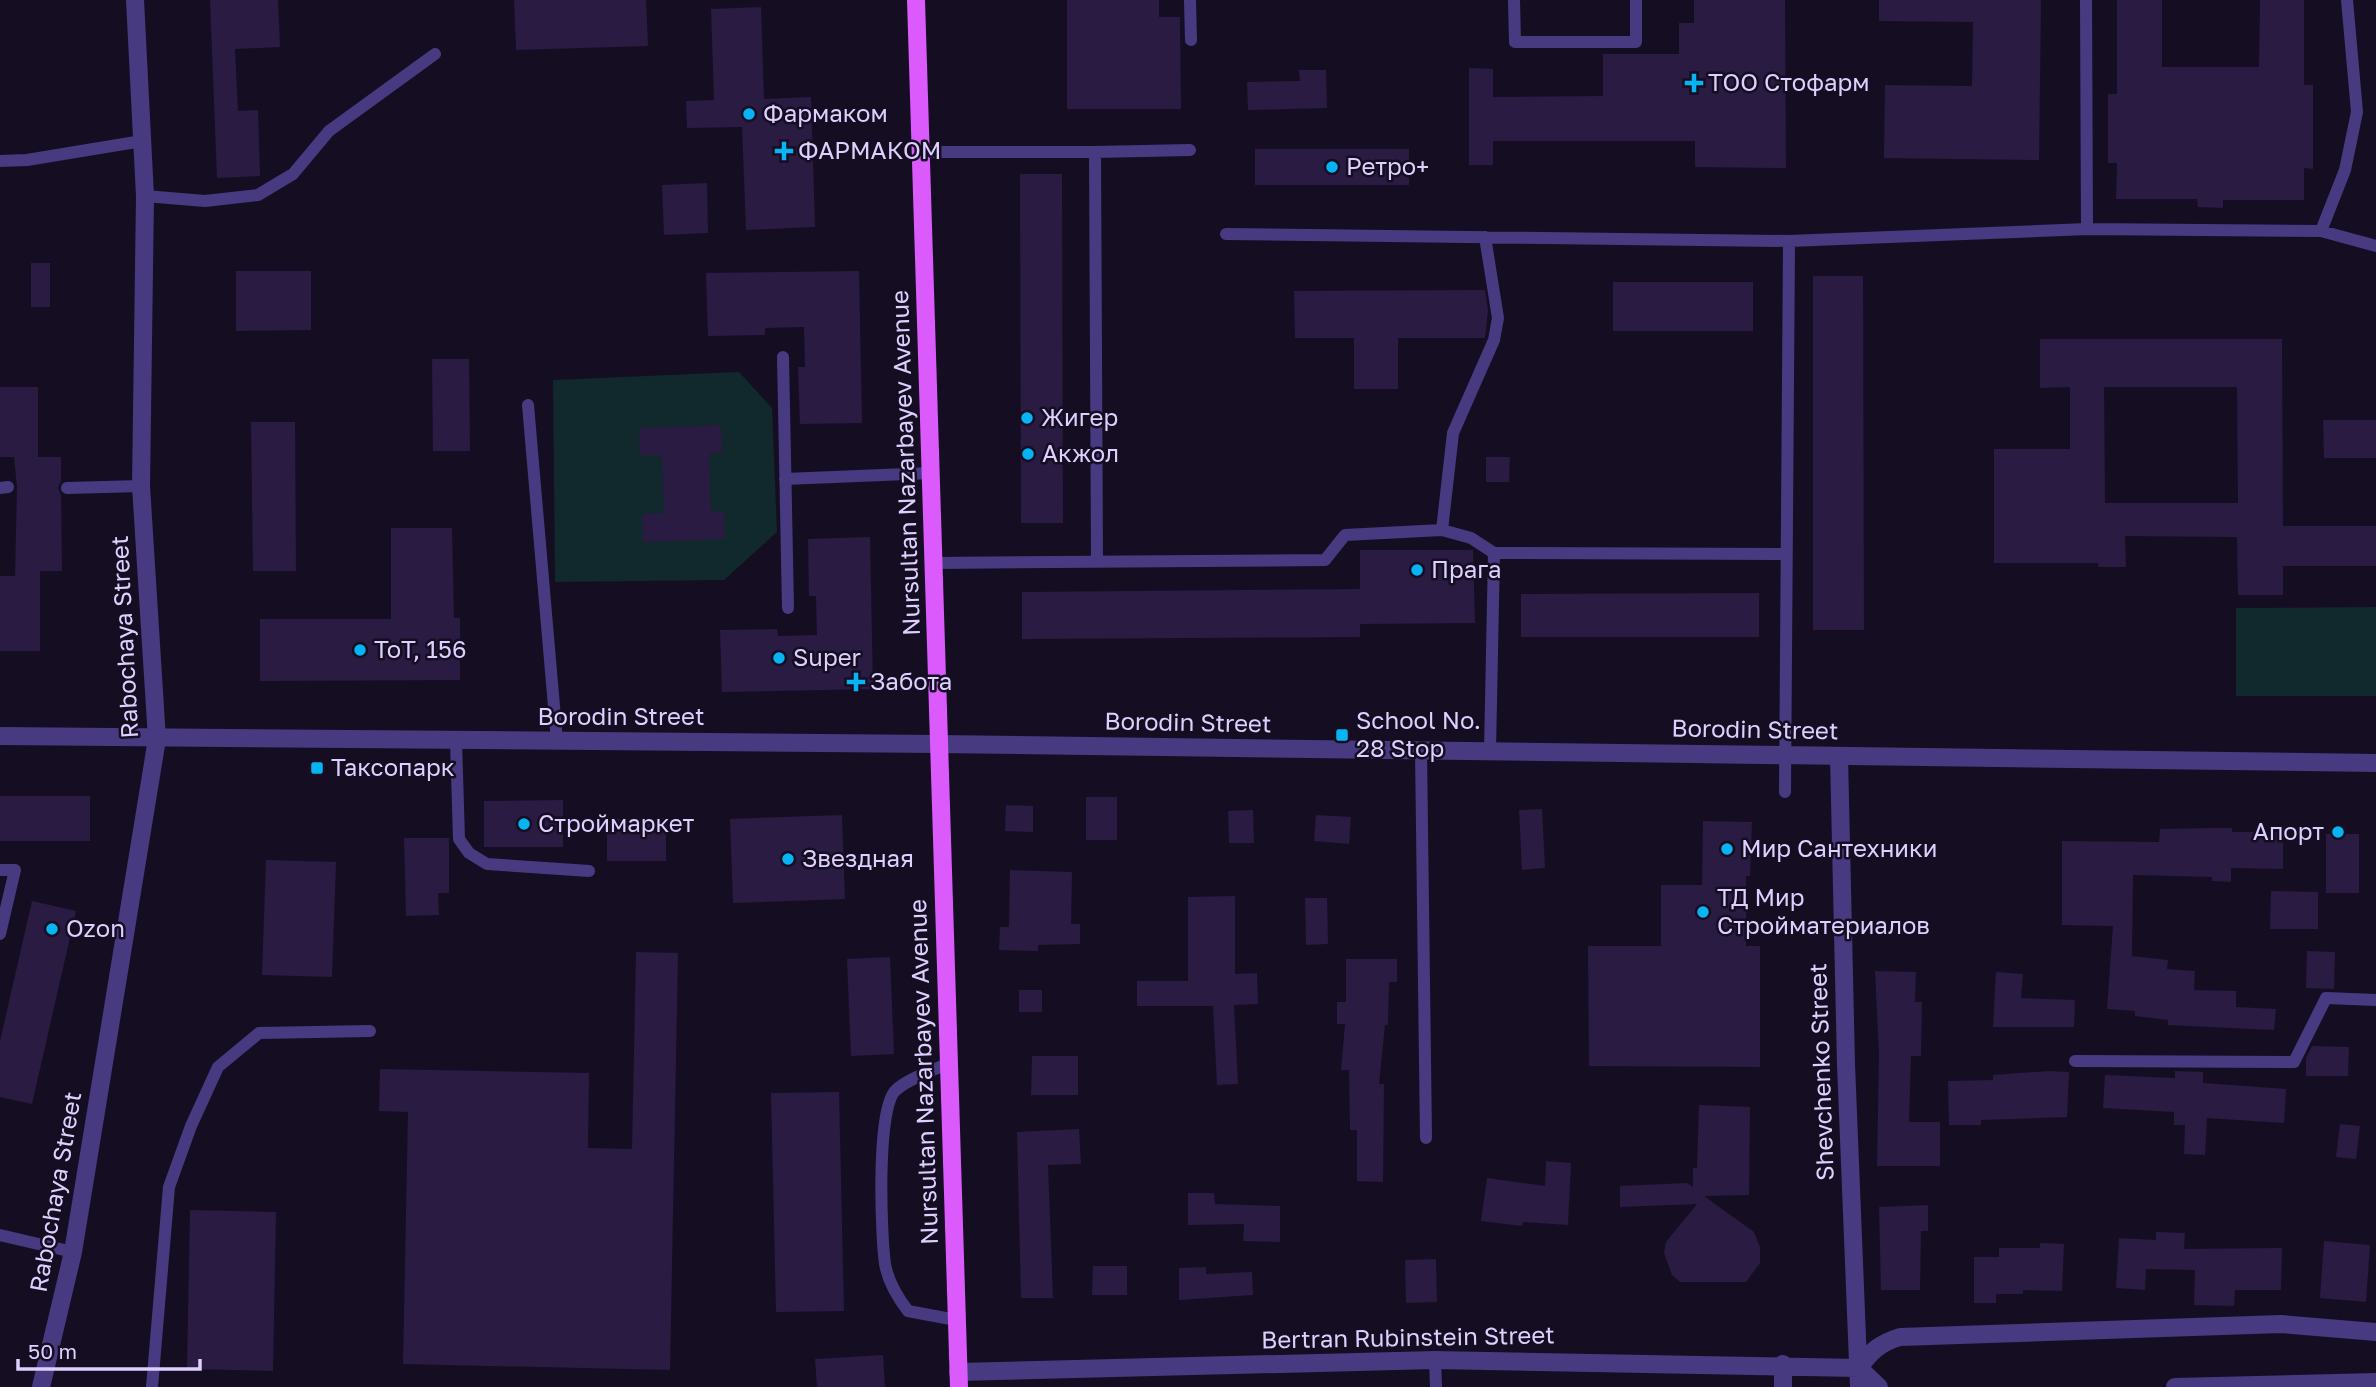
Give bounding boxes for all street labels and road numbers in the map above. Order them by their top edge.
street label: Nursultan Nazarbayev Avenue [884,290,925,636]
street label: Rabochaya Street [104,535,143,739]
street label: Borodin Street [538,701,705,730]
street label: Borodin Street [1104,706,1272,737]
street label: Borodin Street [1671,713,1839,744]
street label: Nursultan Nazarbayev Avenue [902,899,943,1245]
street label: Shevchenko Street [1802,963,1839,1181]
street label: Rabochaya Street [23,1089,86,1294]
street label: Bertran Rubinstein Street [1261,1319,1555,1354]

